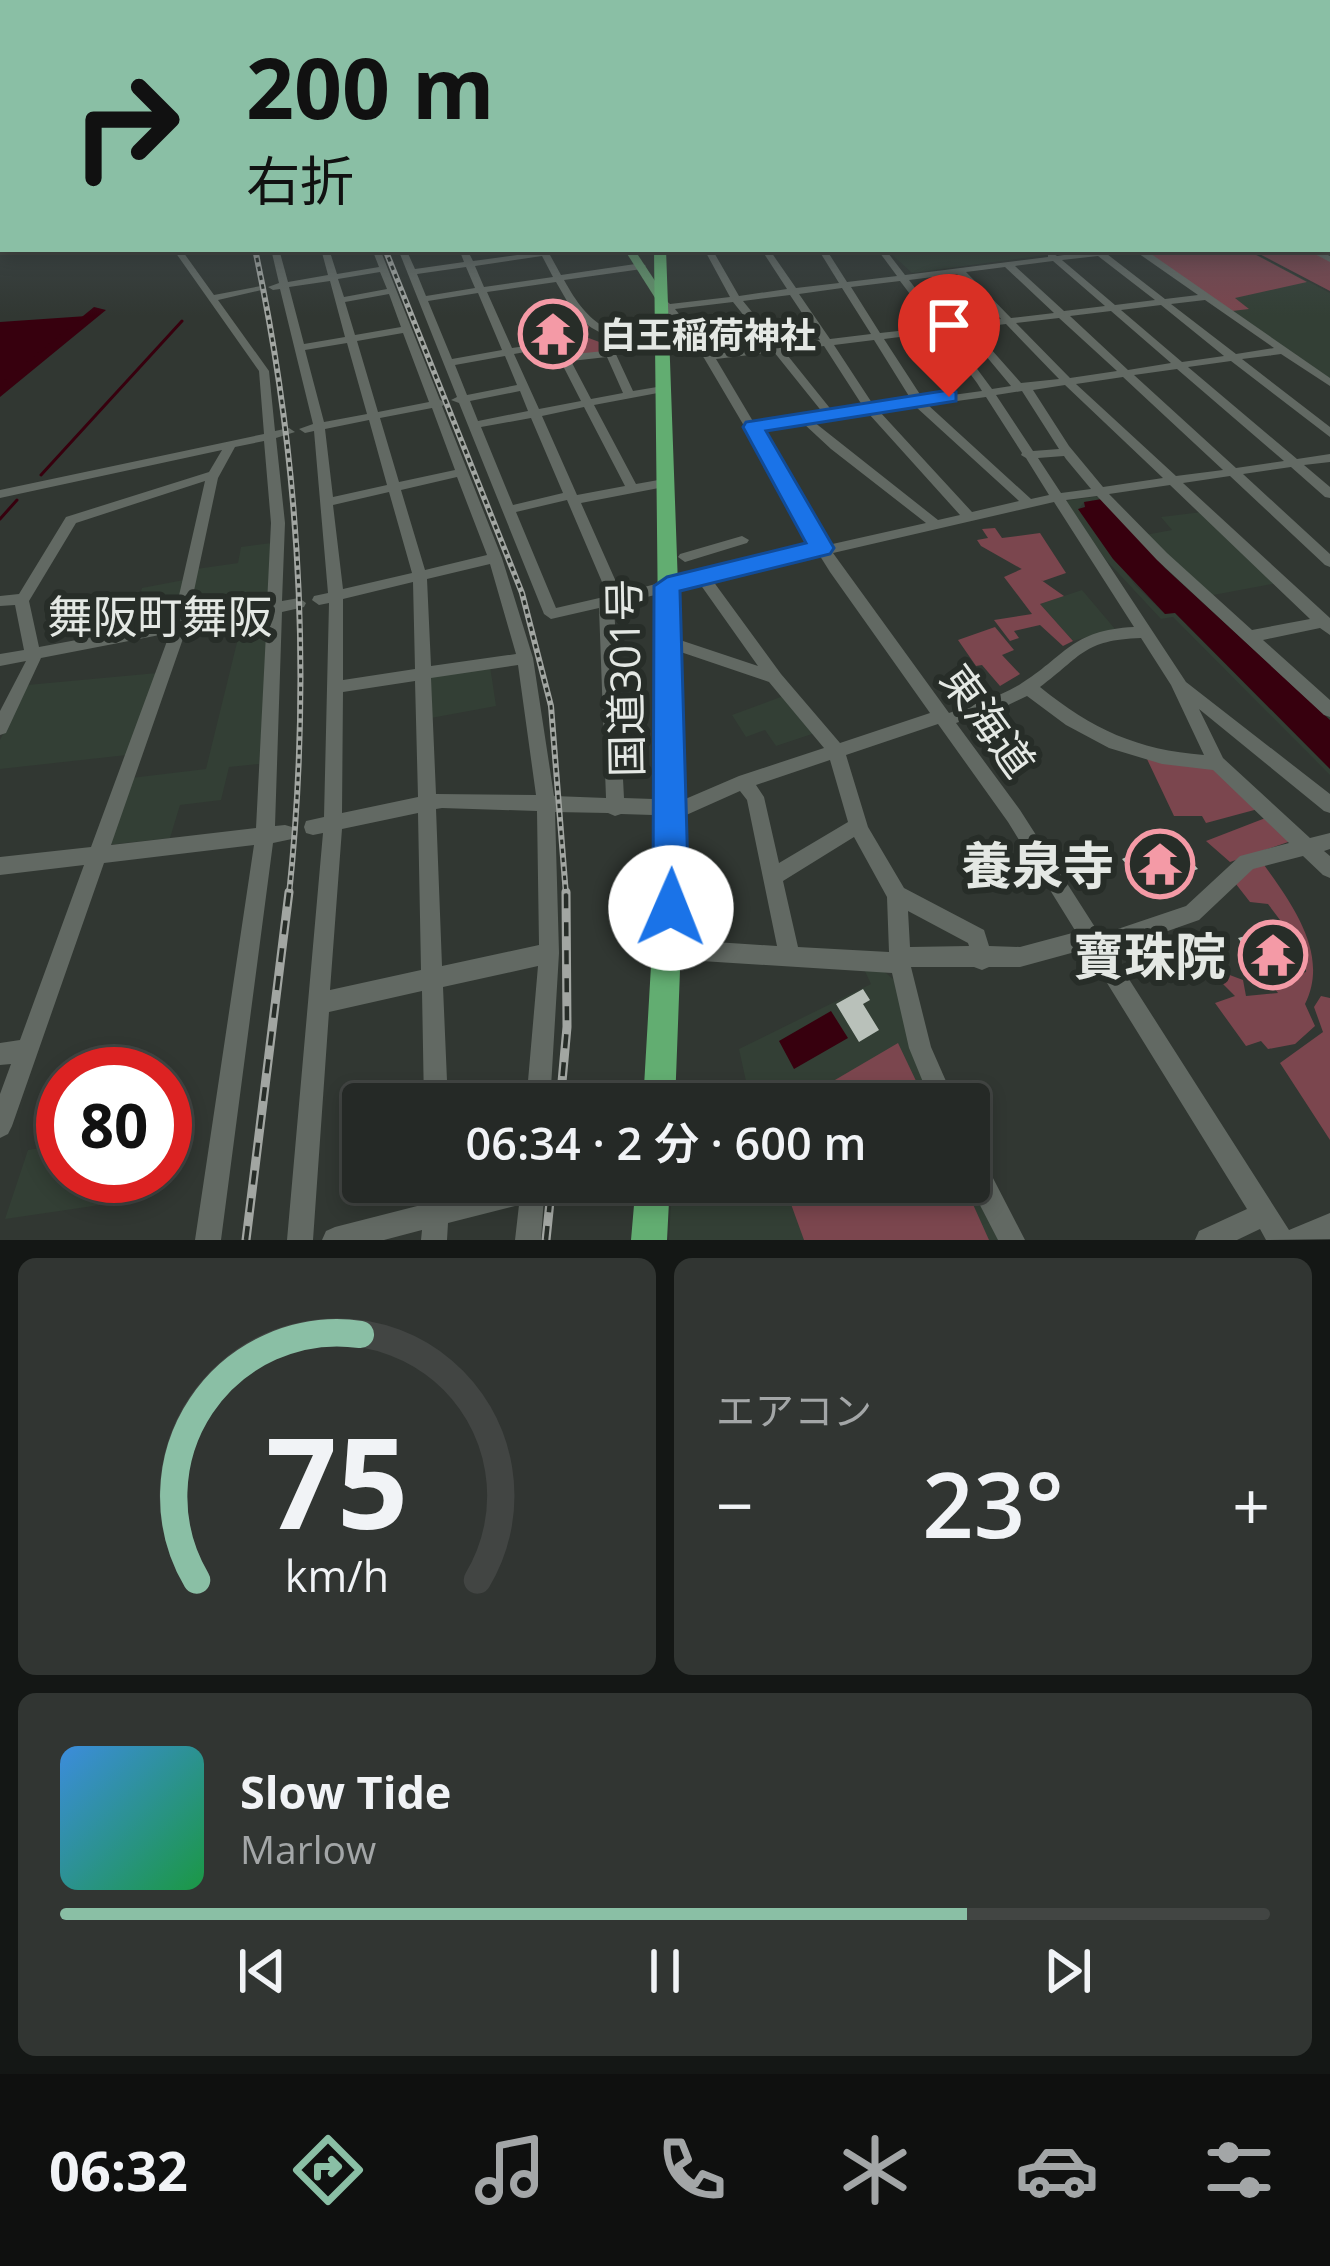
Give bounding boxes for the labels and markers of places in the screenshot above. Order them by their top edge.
pin [898,274,1000,397]
temple icon: 白王稲荷神社 [518,299,588,369]
place label: 白王稲荷神社 [600,310,816,359]
place label: 養泉寺 [961,829,1114,899]
temple icon: 養泉寺 [1125,829,1195,899]
place label: 寶珠院 [1073,920,1226,990]
temple icon: 寶珠院 [1238,920,1308,990]

